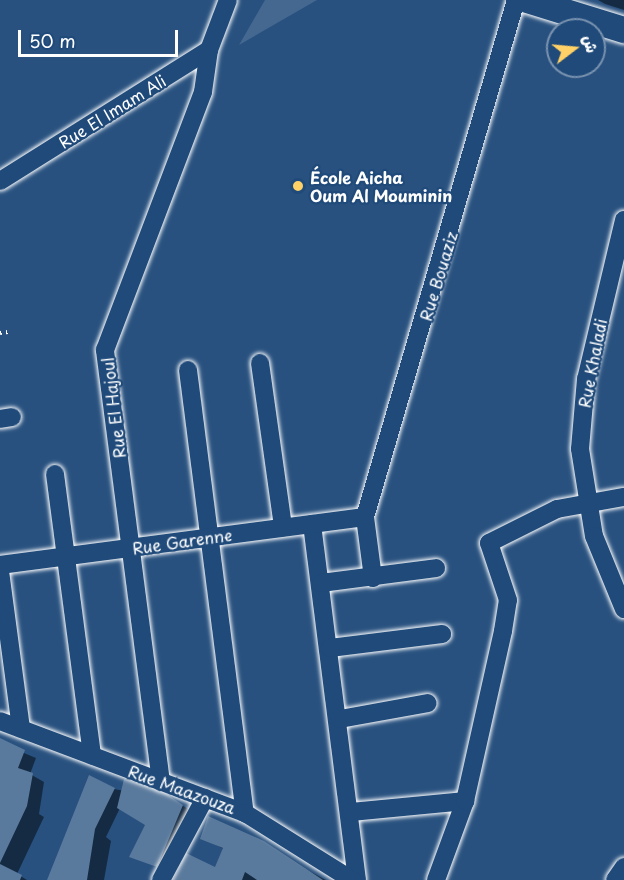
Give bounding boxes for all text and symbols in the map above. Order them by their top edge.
scale bar [21,18,182,56]
north arrow [546,18,606,78]
text: 50 m [29,27,76,54]
text: ش [577,32,605,55]
street label: Rue El Imam Ali [54,70,170,152]
place label: École Aicha Oum Al Mouminin [310,167,454,205]
marker: École Aicha Oum Al Mouminin [291,179,305,193]
street label: Rue Bouaziz [415,229,461,323]
street label: Rue Khaladi [574,316,610,410]
street label: Rue El Hajoul [97,355,129,461]
street label: Rue Garenne [130,524,234,558]
street label: Rue Maazouza [125,761,239,817]

